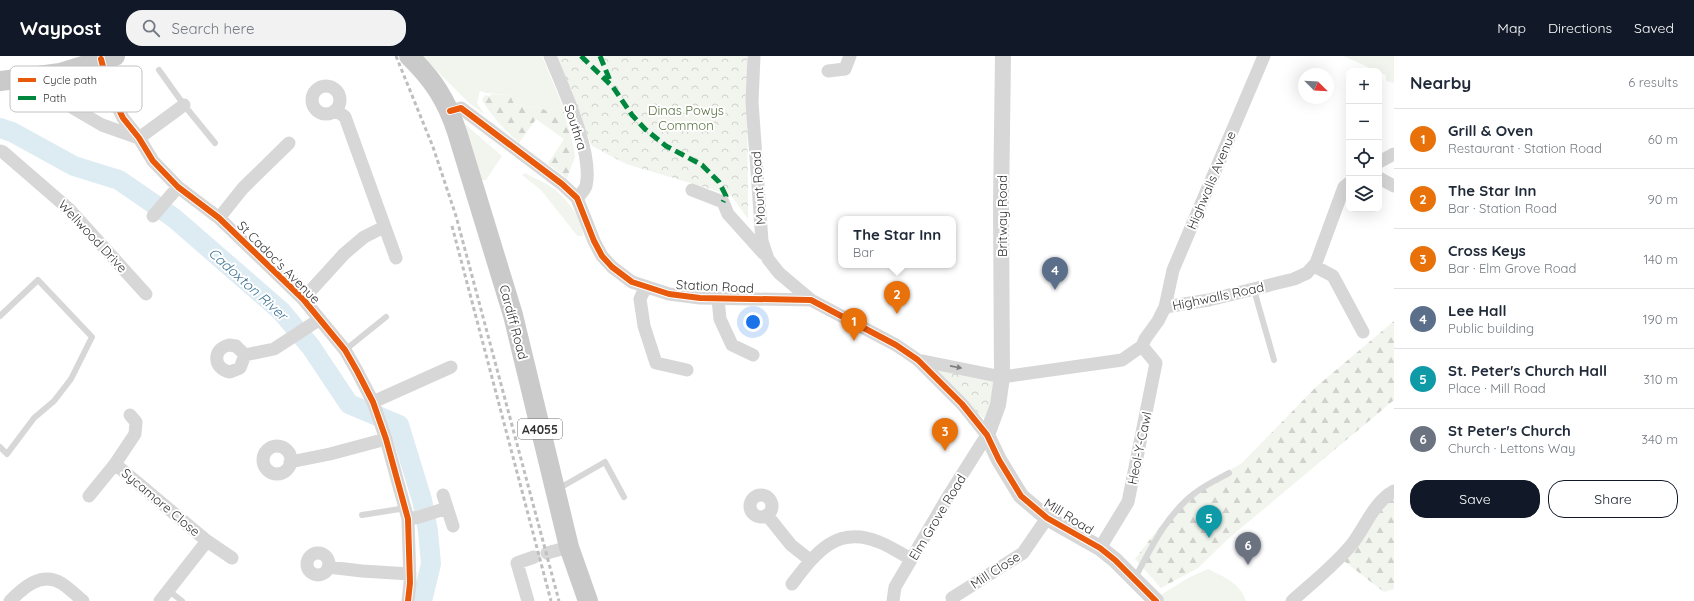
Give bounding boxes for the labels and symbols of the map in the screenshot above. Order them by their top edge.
legend [10,66,142,112]
north arrow [1298,68,1334,104]
text: Cycle path [43,73,97,87]
text: Path [43,91,66,105]
street label: Southra [561,102,591,152]
park label: Dinas Powys Common [648,102,724,133]
street label: Highwalls Avenue [1183,128,1239,232]
street label: Mount Road [747,151,769,225]
street label: Britway Road [994,175,1010,257]
street label: Wellwood Drive [55,196,131,276]
street label: St Cadoc's Avenue [234,217,324,307]
water label: Cadoxton River [205,244,292,325]
pin: 4 [1042,257,1068,290]
street label: Station Road [676,276,754,296]
street label: Highwalls Road [1171,278,1265,314]
pin: 2 [884,281,910,314]
street label: Cardiff Road [496,283,532,361]
pin: 1 [841,308,867,341]
your location [743,312,763,332]
one-way arrow [950,365,963,371]
street label: Heol-Y-Cawl [1123,410,1155,486]
pin: 3 [932,418,958,451]
road number: A4055 [518,419,562,439]
street label: Sycamore Close [119,465,203,539]
street label: Elm Grove Road [905,471,969,563]
street label: Mill Road [1041,495,1097,537]
pin: 5 [1196,505,1222,538]
pin: 6 [1235,532,1261,565]
street label: Mill Close [967,548,1023,592]

